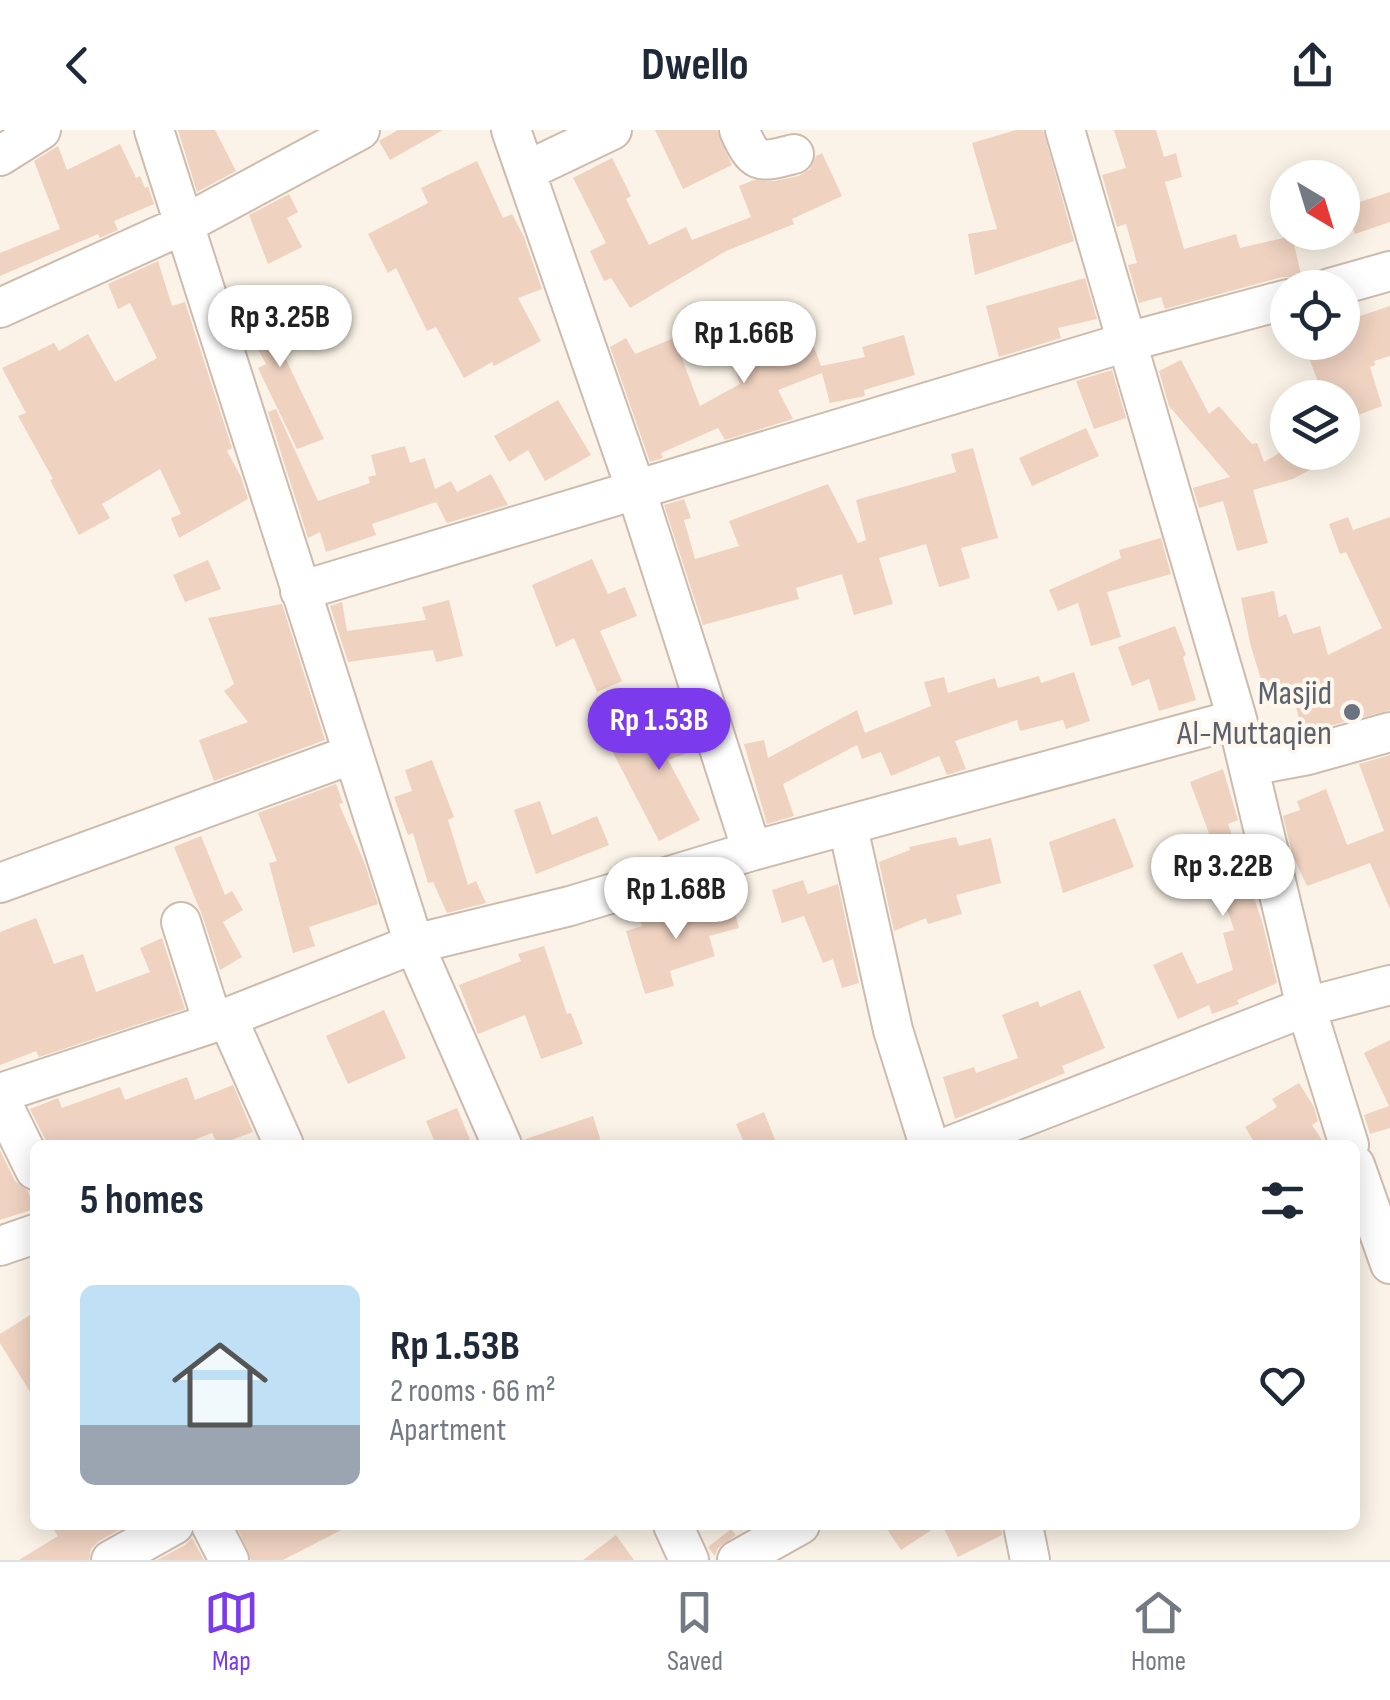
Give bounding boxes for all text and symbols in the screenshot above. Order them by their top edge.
icon: back [50,38,105,93]
text: Dwello [641,38,749,93]
icon: share [1285,38,1340,93]
north arrow [1270,160,1360,250]
map controls [1270,160,1360,470]
button: locate [1270,270,1360,360]
pin: Rp 3.25B [177,285,383,370]
text: Rp 3.25B [230,298,330,337]
pin: Rp 1.66B [641,301,847,386]
text: Rp 1.66B [694,314,794,353]
button: layers [1270,380,1360,470]
place label: Masjid Al-Muttaqien [1176,672,1332,755]
pin: Rp 1.53B [556,688,762,773]
text: Rp 1.53B [610,701,708,740]
marker: Masjid Al-Muttaqien [1341,701,1363,723]
pin: Rp 3.22B [1120,834,1326,919]
text: Rp 3.22B [1173,847,1273,886]
pin: Rp 1.68B [573,857,779,942]
text: Rp 1.68B [626,870,726,909]
icon: filters [1255,1173,1310,1228]
text: 5 homes [80,1175,204,1226]
text: Rp 1.53B [390,1321,520,1372]
icon: home [160,1325,280,1445]
icon: heart [1255,1358,1310,1413]
text: 2 rooms · 66 m² [390,1372,556,1411]
text: Apartment [390,1411,506,1450]
tab: Map [204,1585,259,1678]
tab: Saved [667,1585,723,1678]
tab: Home [1131,1585,1186,1678]

